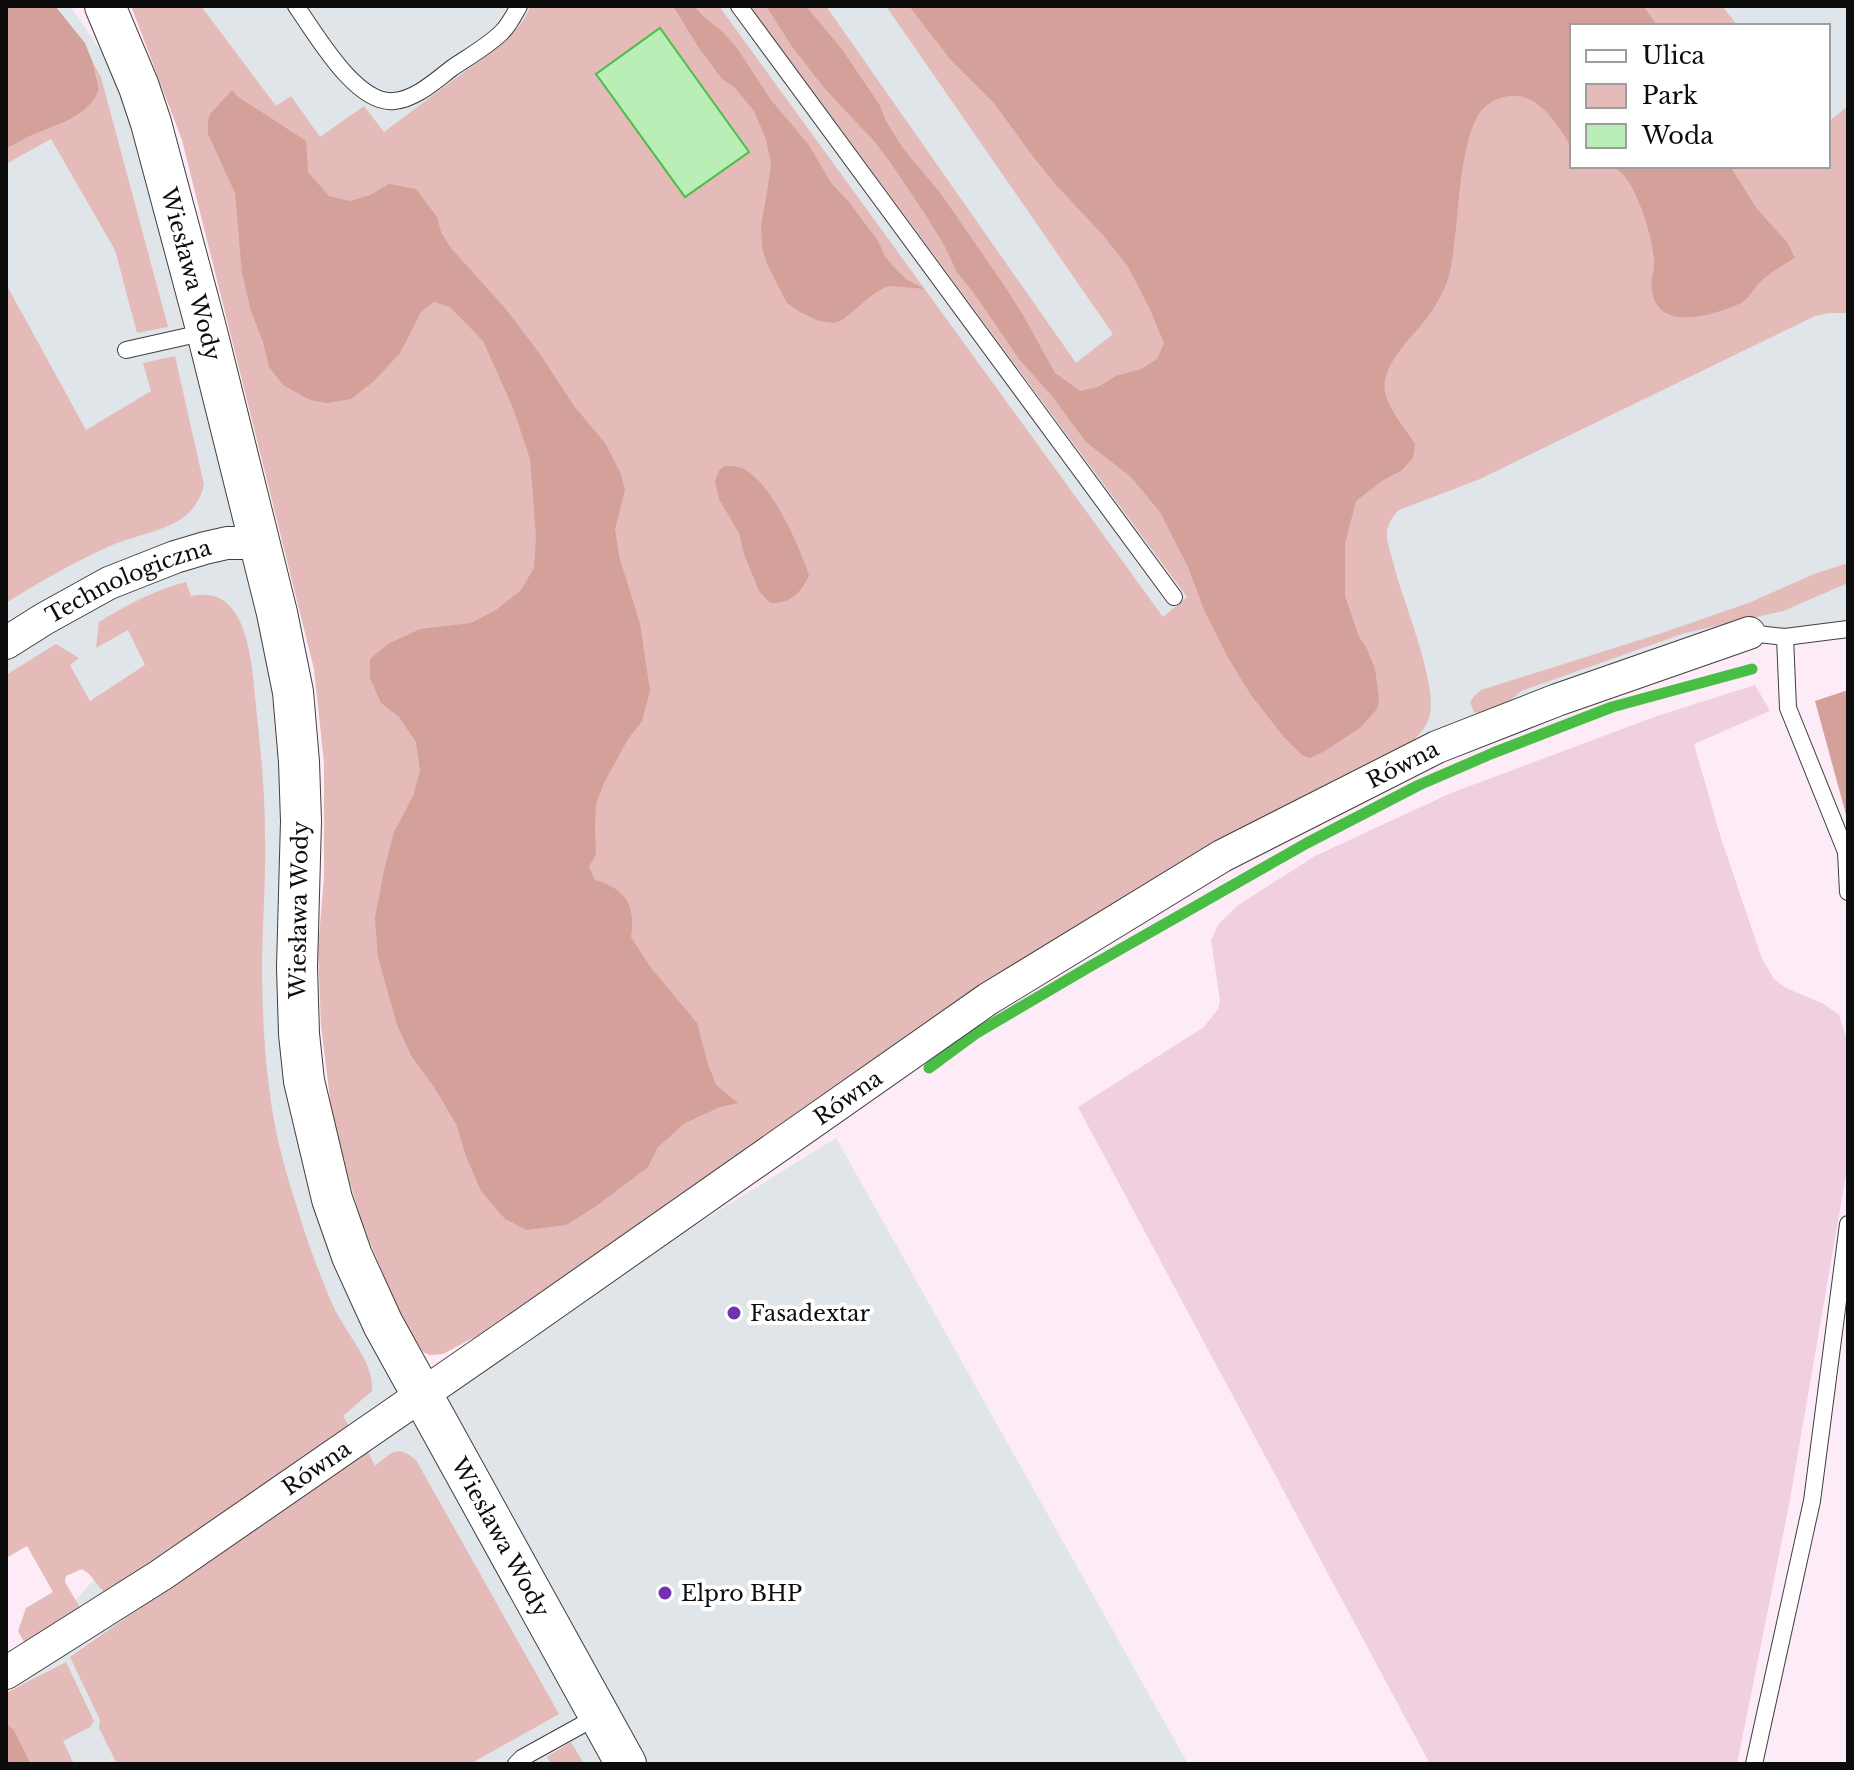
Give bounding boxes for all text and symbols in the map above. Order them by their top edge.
legend [1570,24,1830,168]
text: Ulica [1642,41,1706,70]
text: Park [1642,81,1698,110]
text: Woda [1641,121,1714,150]
street label: Wiesława Wody [155,183,227,363]
street label: Technologiczna [41,533,215,629]
street label: Równa [1362,735,1444,794]
street label: Wiesława Wody [284,821,314,1000]
street label: Równa [808,1064,888,1130]
place label: Fasadextar [750,1300,871,1327]
marker: Fasadextar [725,1304,743,1322]
street label: Równa [277,1434,356,1501]
street label: Wiesława Wody [445,1452,556,1622]
place label: Elpro BHP [681,1580,802,1607]
marker: Elpro BHP [656,1584,674,1602]

